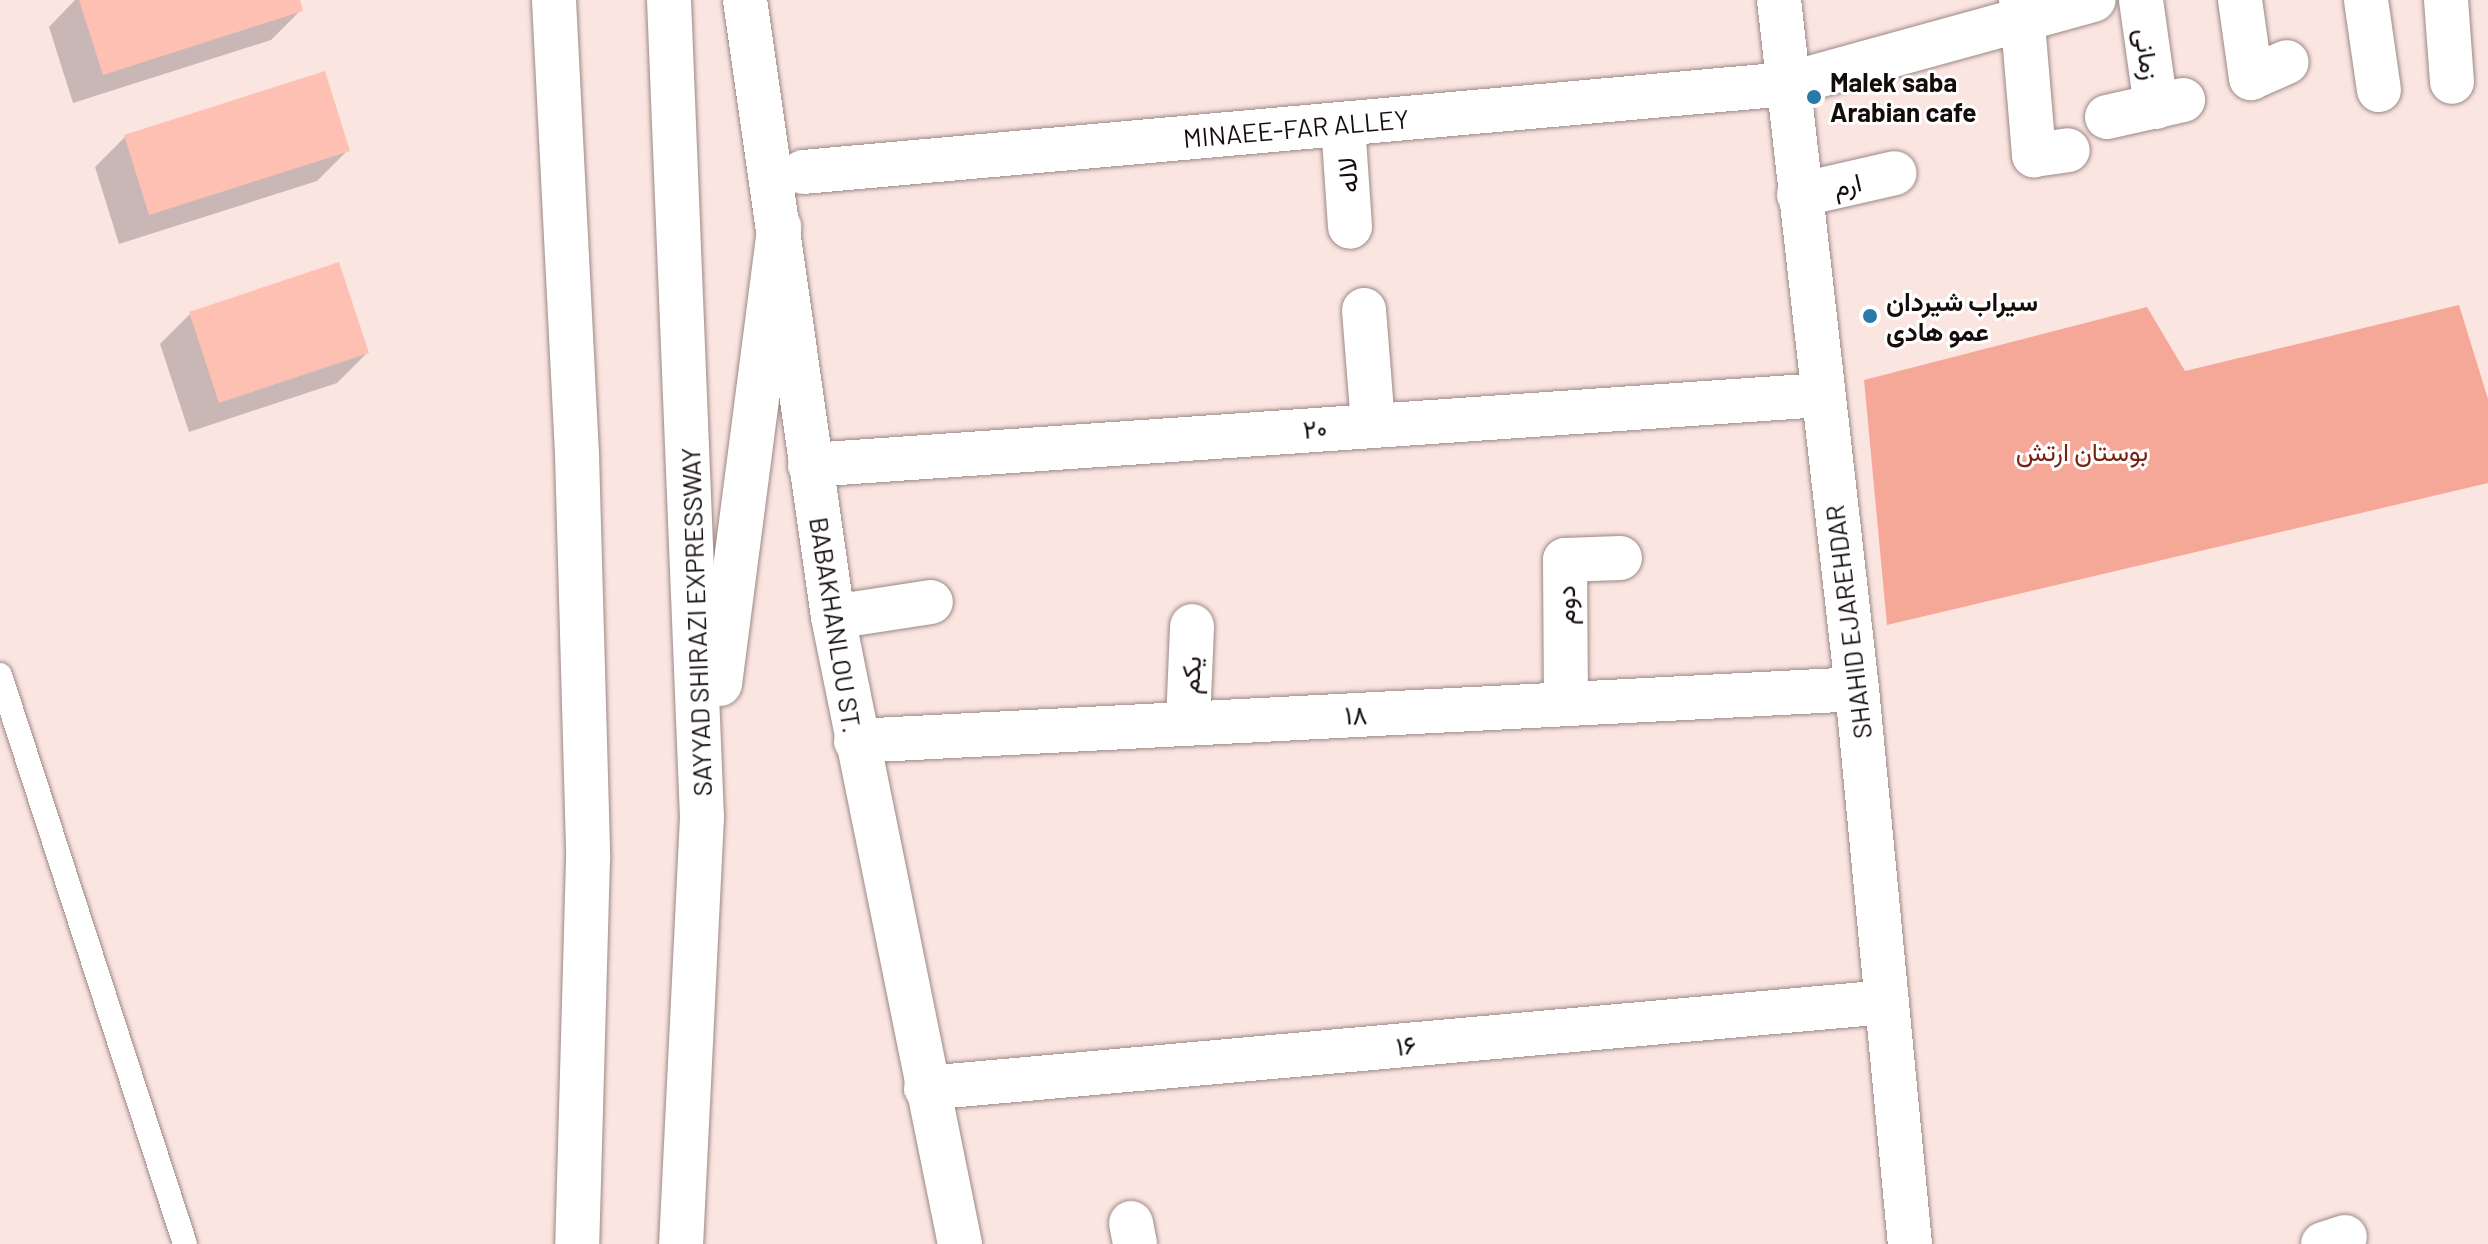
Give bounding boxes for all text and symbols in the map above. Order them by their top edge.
street label: زمانی [2129,26,2167,82]
place label: Malek saba Arabian cafe [1830,66,1976,128]
marker: Malek saba Arabian cafe [1805,88,1823,106]
street label: MINAEE-FAR ALLEY [1182,103,1410,153]
street label: لاله [1330,156,1364,194]
street label: ارم [1830,166,1864,202]
place label: سیراب شیردان عمو هادی [1886,285,2038,346]
marker: سیراب شیردان عمو هادی [1861,307,1879,325]
street label: ۲۰ [1302,412,1328,444]
park label: بوستان ارتش [2016,435,2148,467]
street label: SAYYAD SHIRAZI EXPRESSWAY [674,447,718,797]
street label: SHAHID EJAREHDAR [1818,503,1878,741]
street label: BABAKHANLOU ST. [804,515,868,735]
street label: دوم [1549,585,1581,625]
street label: یکم [1173,655,1207,695]
street label: ۱۸ [1344,698,1368,730]
street label: ۱۶ [1395,1029,1417,1061]

